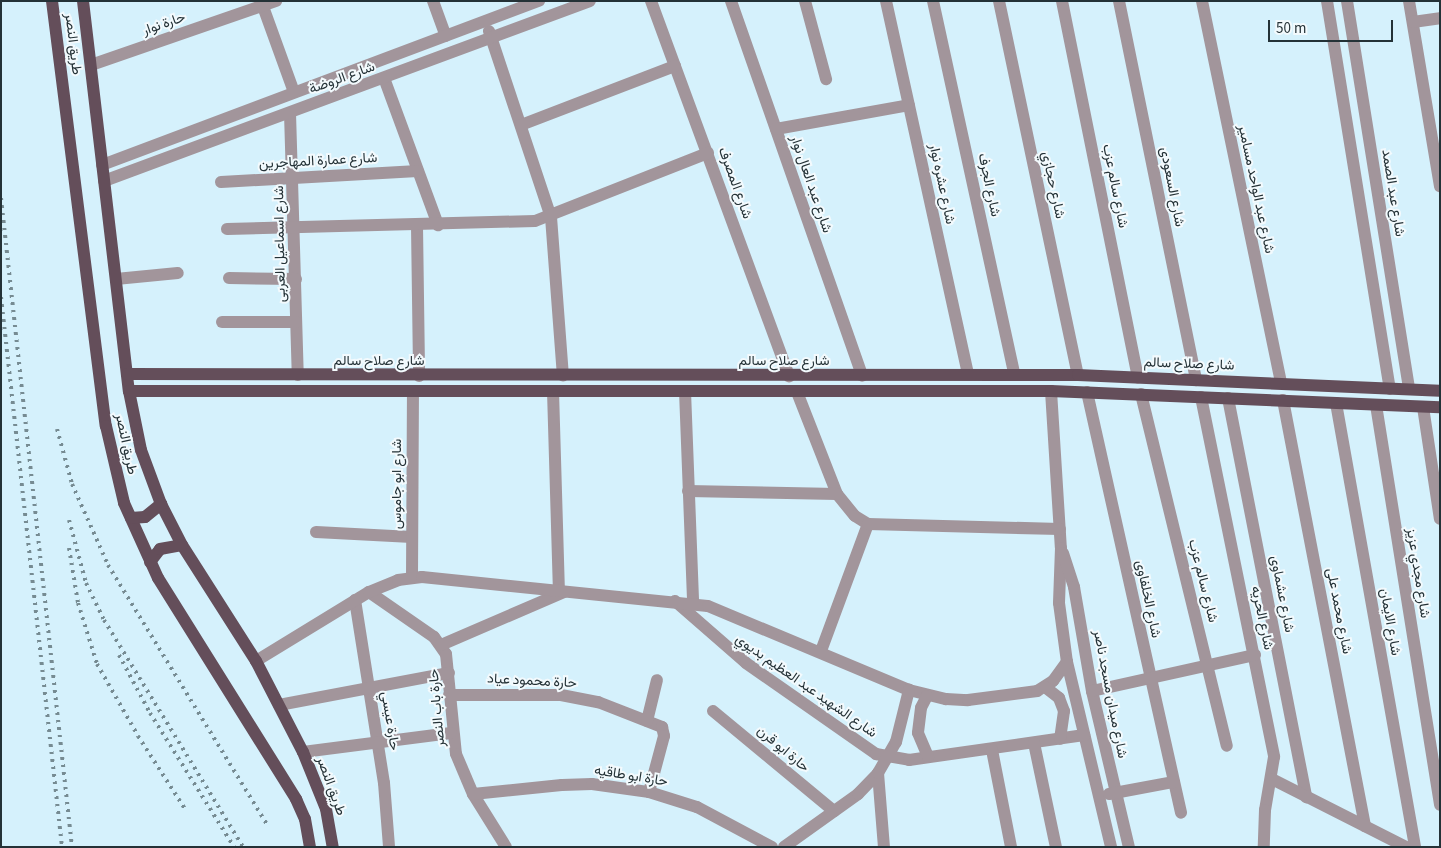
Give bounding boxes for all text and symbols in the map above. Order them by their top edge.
street label: حارة نوار [140,9,188,39]
scale bar [1271,10,1396,42]
street label: طريق النصر [61,12,85,76]
text: 50 m [1276,18,1306,39]
street label: شارع الروضة [307,58,377,98]
street label: شارع عبد الواحد مسامير [1234,123,1278,255]
street label: شارع عبد العال نوار [786,133,836,235]
street label: شارع عشره نوار [925,142,959,226]
street label: شارع سالم عزب [1099,143,1131,229]
street label: شارع المصرف [714,145,756,221]
street label: شارع السعودى [1156,146,1188,228]
street label: شارع عبد الصمد [1378,148,1408,238]
street label: شارع عمارة المهاجرين [258,150,378,172]
street label: شارع حجازي [1038,150,1068,220]
street label: شارع الجرف [974,152,1004,218]
street label: شارع اسماعيل العربى [271,185,289,303]
street label: شارع صلاح سالم [334,353,424,369]
street label: شارع صلاح سالم [739,353,829,369]
street label: شارع صلاح سالم [1143,354,1235,374]
street label: طريق النصر [111,412,141,476]
street label: شارع ابو جاموس [389,439,405,529]
street label: شارع مجدي عزيز [1403,527,1433,619]
street label: شارع سالم عزب [1185,538,1221,624]
street label: شارع عشماوى [1266,554,1298,634]
street label: شارع الخلفاوى [1132,559,1164,639]
street label: شارع محمد على [1322,567,1356,655]
street label: شارع الحريه [1247,585,1277,651]
street label: شارع الايمان [1376,587,1404,657]
street label: شارع ميدان مسجد ناصر [1089,628,1131,760]
street label: شارع الشهيد عبد العظيم بديوي [732,631,880,741]
street label: حارة باب النصر [425,668,449,748]
street label: حارة محمود عياد [487,670,577,692]
street label: حارة عيسي [377,690,403,752]
street label: حارة ابو قرن [753,722,813,776]
street label: طريق النصر [313,754,349,818]
street label: حارة ابو طاقيه [593,762,669,790]

